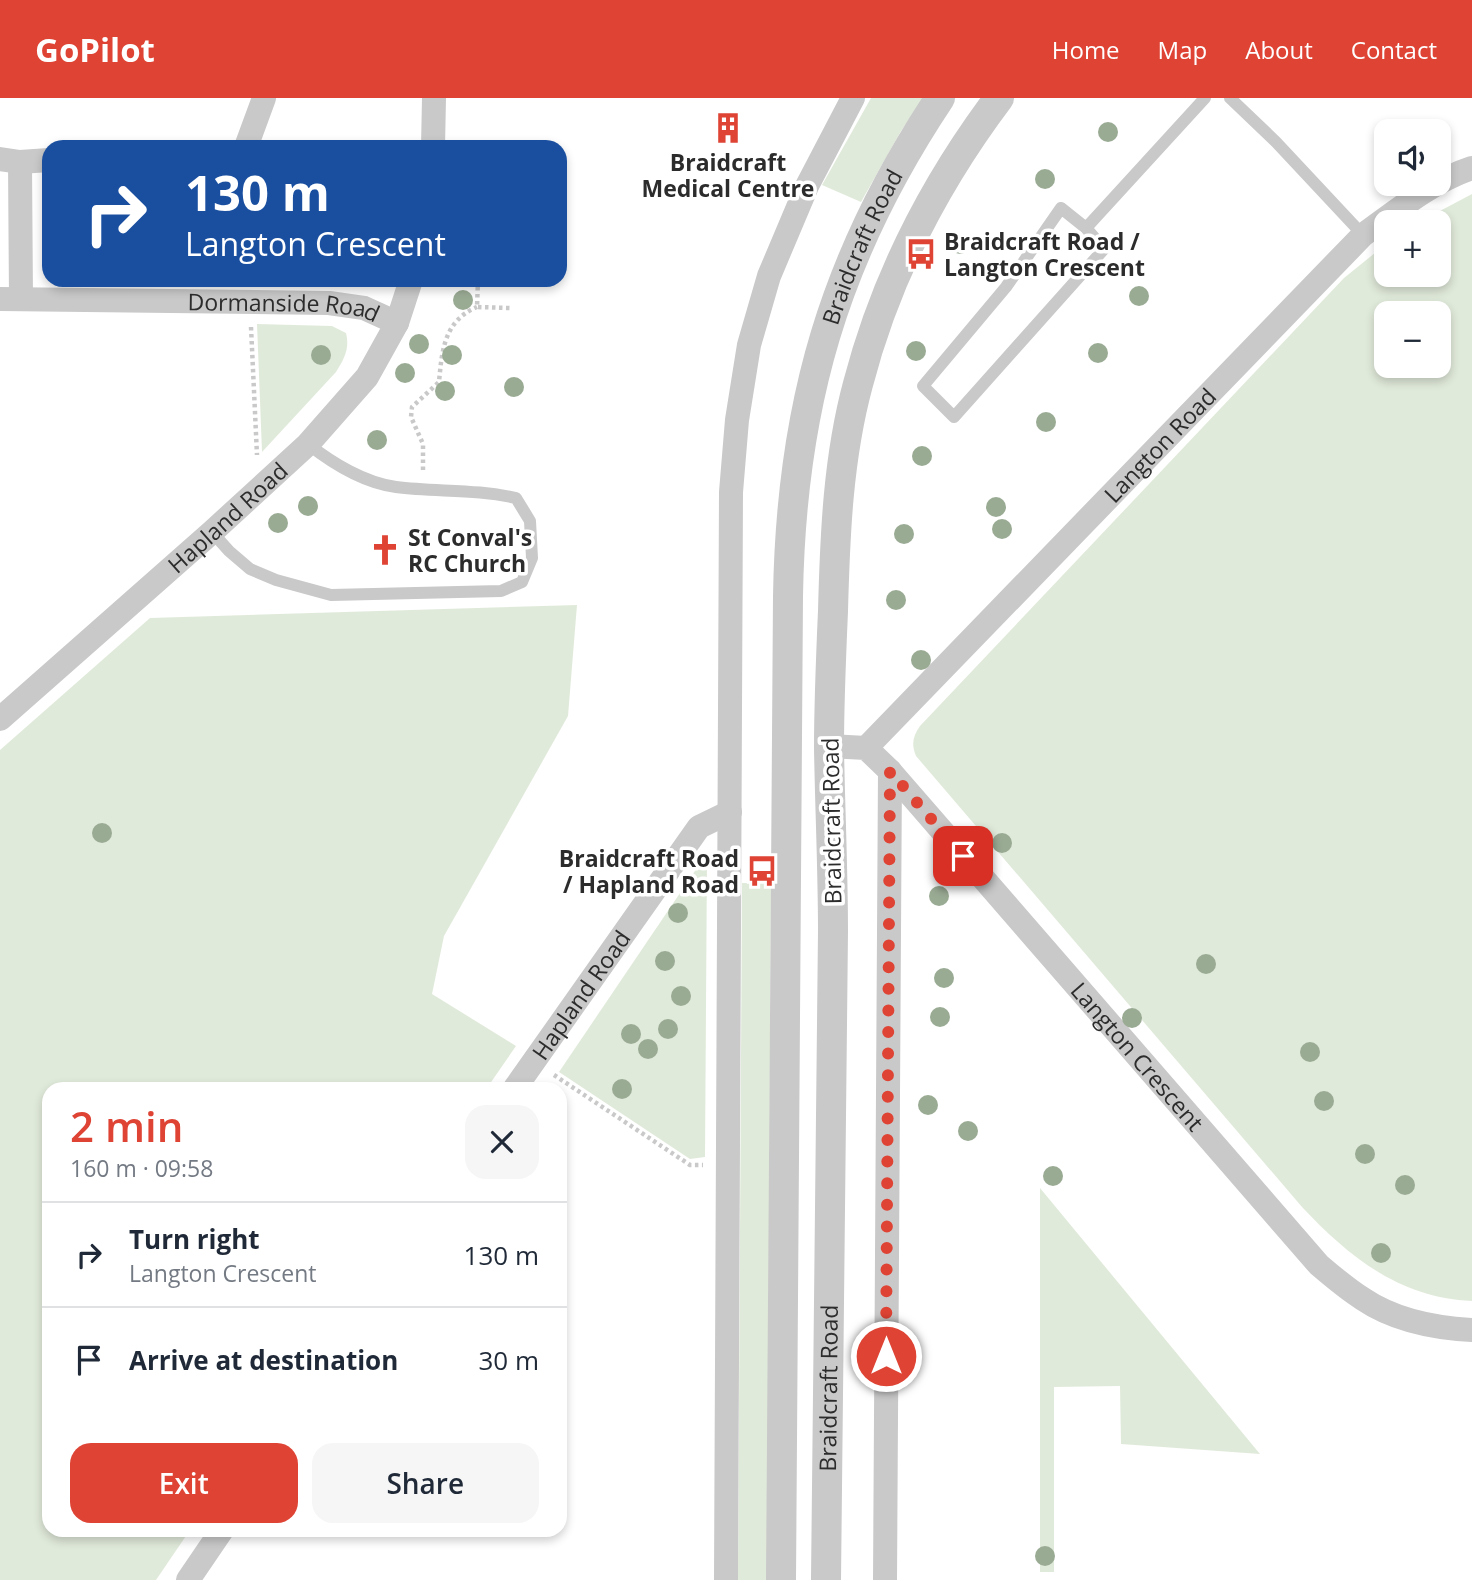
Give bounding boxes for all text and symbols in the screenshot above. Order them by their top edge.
text: GoPilot [35,27,155,72]
text: Home [1052,33,1120,66]
text: Map [1158,33,1207,66]
text: About [1245,33,1313,66]
text: Contact [1351,33,1437,66]
building icon: Braidcraft Medical Centre [711,111,745,145]
map controls [1374,119,1451,378]
button: sound [1374,119,1451,196]
place label: Braidcraft Medical Centre [642,146,814,204]
text: 130 m [185,159,330,225]
street label: Braidcraft Road [814,163,910,329]
icon: right [70,168,161,259]
button: + [1374,210,1451,287]
text: Langton Crescent [185,222,446,265]
place label: Braidcraft Road / Langton Crescent [944,225,1145,283]
bus stop icon: Braidcraft Road / Langton Crescent [904,237,938,271]
street label: Dormanside Road [187,285,385,329]
button: − [1374,301,1451,378]
street label: Langton Road [1096,380,1223,509]
street label: Hapland Road [161,455,294,580]
place label: St Conval's RC Church [408,521,532,579]
church icon: St Conval's RC Church [368,533,402,567]
street label: Braidcraft Road [814,737,848,905]
pin [933,826,993,886]
icon: arrive [944,837,982,875]
place label: Braidcraft Road / Hapland Road [559,842,739,900]
bus stop icon: Braidcraft Road / Hapland Road [745,854,779,888]
street label: Hapland Road [524,924,637,1066]
street label: Langton Crescent [1064,975,1211,1137]
text: 2 min [70,1097,183,1154]
button: close [465,1105,539,1179]
text: 160 m · 09:58 [70,1152,213,1184]
text: Turn right [129,1221,260,1257]
icon: right [70,1236,108,1274]
text: 130 m [464,1237,539,1273]
text: Langton Crescent [129,1257,317,1289]
street label: Braidcraft Road [811,1304,845,1472]
position arrow [849,1319,923,1393]
icon: arrive [70,1341,108,1379]
text: Arrive at destination [129,1342,398,1378]
text: 30 m [478,1342,539,1378]
button: Exit [70,1443,298,1523]
button: Share [312,1443,539,1523]

